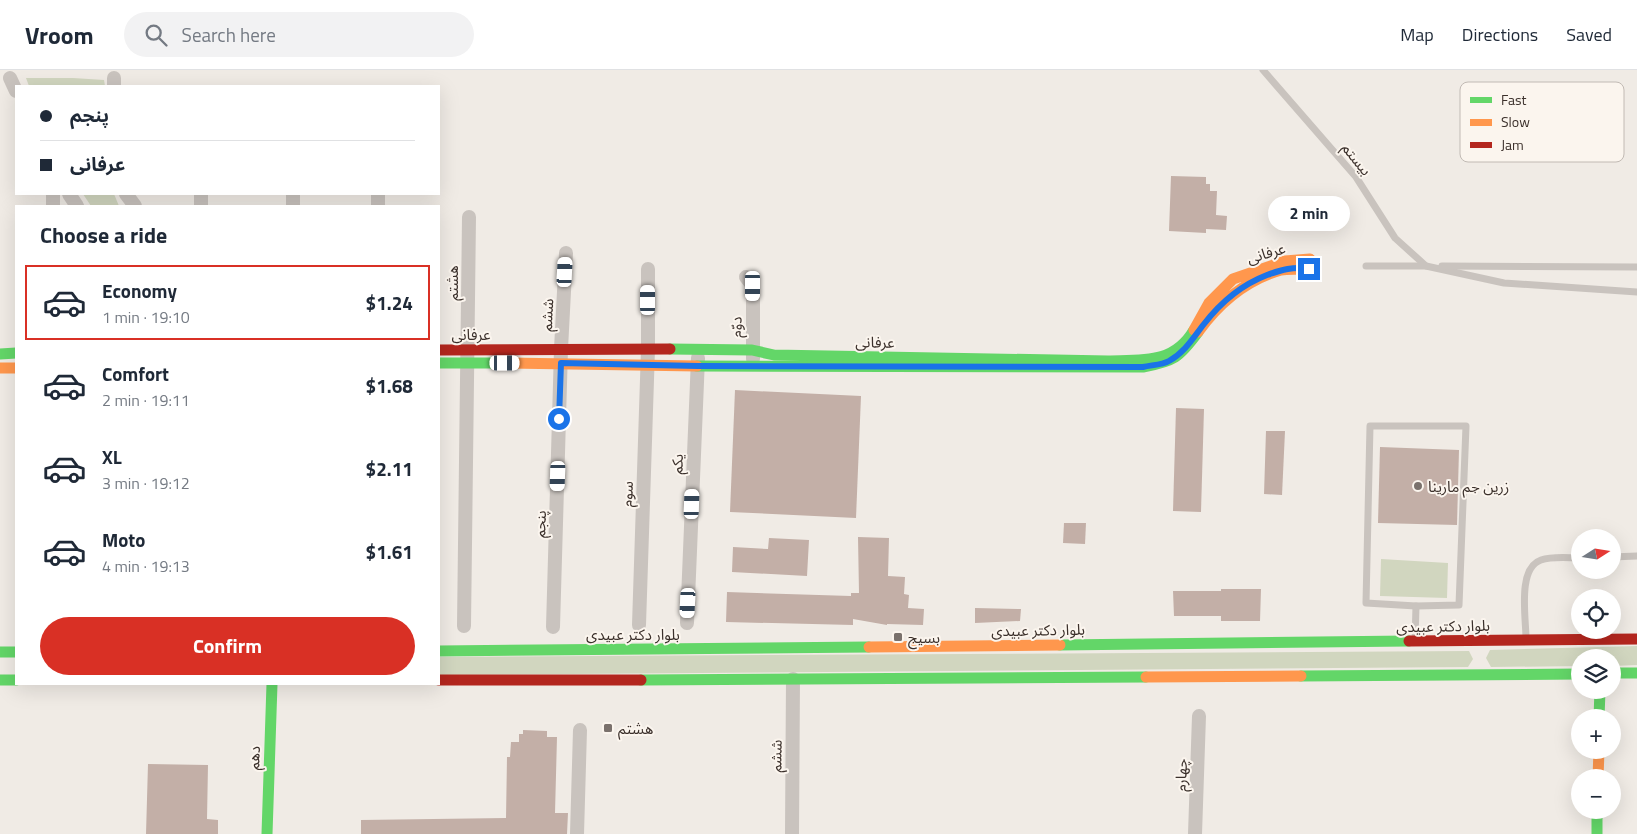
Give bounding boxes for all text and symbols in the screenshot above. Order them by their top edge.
search box [124,12,474,57]
text: Vroom [25,17,94,53]
text: Search here [182,20,276,49]
icon: search [142,21,170,49]
text: Map [1400,21,1434,48]
text: Directions [1462,21,1538,48]
text: Saved [1566,21,1612,48]
legend [1460,82,1624,162]
text: Fast [1501,89,1526,110]
text: پنجم [70,100,109,129]
text: Slow [1501,111,1530,132]
text: Jam [1501,134,1524,155]
street label: بیستم [1337,138,1377,180]
text: عرفانی [70,149,125,178]
callout: 2 min [1268,196,1350,232]
text: 2 min [1290,201,1328,225]
text: Choose a ride [40,218,167,252]
street label: عرفانی [1244,236,1288,269]
car [556,257,573,287]
route end [1298,258,1320,280]
street label: هشتم [441,265,464,301]
car [745,271,760,301]
text: Economy [102,276,177,305]
icon: car [42,280,87,325]
car [640,285,655,315]
text: $1.24 [366,288,413,317]
street label: ششم [535,298,559,332]
text: 1 min · 19:10 [102,305,190,329]
street label: دوّم [724,316,748,338]
street label: عرفانی [451,323,491,346]
street label: عرفانی [855,330,895,354]
car [490,356,520,371]
text: Comfort [102,359,169,388]
icon: car [42,363,87,408]
text: $1.68 [366,371,413,400]
text: 2 min · 19:11 [102,388,190,412]
route start [548,408,570,430]
text: XL [102,442,122,471]
icon: car [42,446,87,491]
street label: یکم [665,453,689,475]
text: $2.11 [366,454,413,483]
car [549,461,566,491]
text: 3 min · 19:12 [102,471,190,495]
place label: زرین جم مارینا [1428,475,1509,498]
street label: سوم [615,480,639,507]
marker: زرین جم مارینا [1412,480,1424,492]
car [683,489,700,519]
street label: پنجم [528,510,552,538]
text: Moto [102,525,145,554]
icon: car [42,529,87,574]
north arrow [1571,529,1621,579]
map controls [1571,529,1621,819]
text: $1.61 [366,537,413,566]
text: 4 min · 19:13 [102,554,190,578]
car [679,588,696,618]
button: locate [1571,589,1621,639]
street label: بلوار دکتر عبیدی [1396,614,1490,638]
button: Confirm [40,617,415,675]
street label: بلوار دکتر عبیدی [991,618,1085,642]
street label: بلوار دکتر عبیدی [586,623,680,646]
place label: بسیج [908,626,940,650]
marker: بسیج [892,631,904,643]
button: layers [1571,649,1621,699]
button: + [1571,709,1621,759]
place label: هشتم [618,717,653,740]
marker: هشتم [602,722,614,734]
street label: ششم [764,739,788,773]
street label: دهم [242,746,266,770]
street label: چهارم [1169,758,1193,792]
button: − [1571,769,1621,819]

